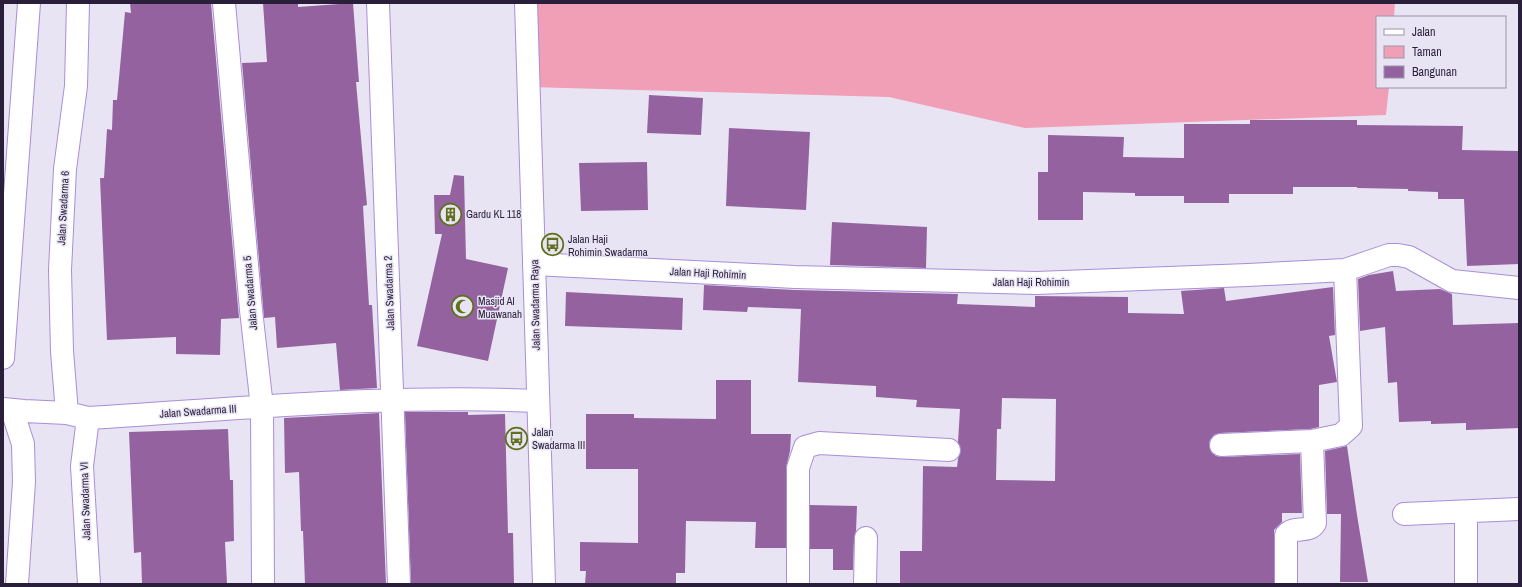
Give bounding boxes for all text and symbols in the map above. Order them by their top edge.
legend [1376,16,1506,88]
text: Jalan [1412,24,1436,40]
text: Taman [1412,44,1442,60]
text: Bangunan [1412,64,1457,80]
street label: Jalan Swadarma 6 [54,170,72,246]
building icon: Gardu KL 118 [437,201,463,227]
place label: Gardu KL 118 [466,207,521,221]
bus stop icon: Jalan Haji Rohimin Swadarma [540,232,566,258]
place label: Jalan Haji Rohimin Swadarma [568,232,648,259]
street label: Jalan Swadarma 5 [240,255,260,331]
street label: Jalan Swadarma 2 [381,255,397,331]
street label: Jalan Swadarma Raya [527,260,543,350]
street label: Jalan Haji Rohimin [669,264,747,282]
street label: Jalan Haji Rohimin [993,275,1069,289]
mosque icon: Masjid Al Muawanah [450,294,476,320]
place label: Masjid Al Muawanah [478,294,522,321]
street label: Jalan Swadarma III [159,401,237,421]
bus stop icon: Jalan Swadarma III [504,425,530,451]
place label: Jalan Swadarma III [532,425,585,452]
street label: Jalan Swadarma VI [77,462,93,540]

